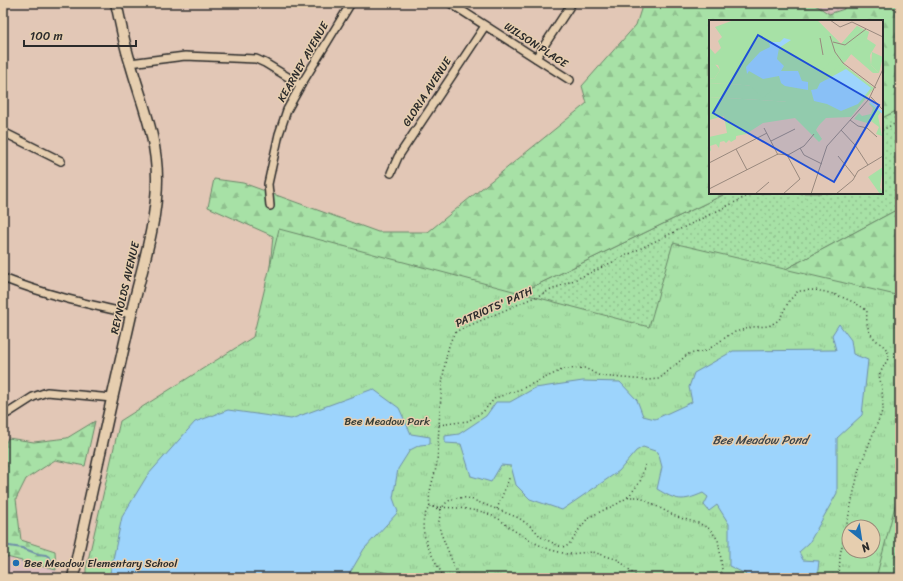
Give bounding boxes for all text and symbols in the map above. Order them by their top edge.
street label: KEARNEY AVENUE [272,17,334,106]
street label: WILSON PLACE [500,17,573,73]
inset map [709,20,883,194]
scale bar [24,22,136,48]
text: 100 m [30,25,63,47]
street label: GLORIA AVENUE [397,53,457,131]
street label: REYNOLDS AVENUE [105,239,145,336]
street label: PATRIOTS' PATH [452,281,536,333]
park label: Bee Meadow Park [344,412,430,431]
water label: Bee Meadow Pond [713,429,811,451]
north arrow [841,519,881,559]
text: N [857,537,875,558]
place label: Bee Meadow Elementary School [24,554,178,573]
marker: Bee Meadow Elementary School [11,558,21,568]

